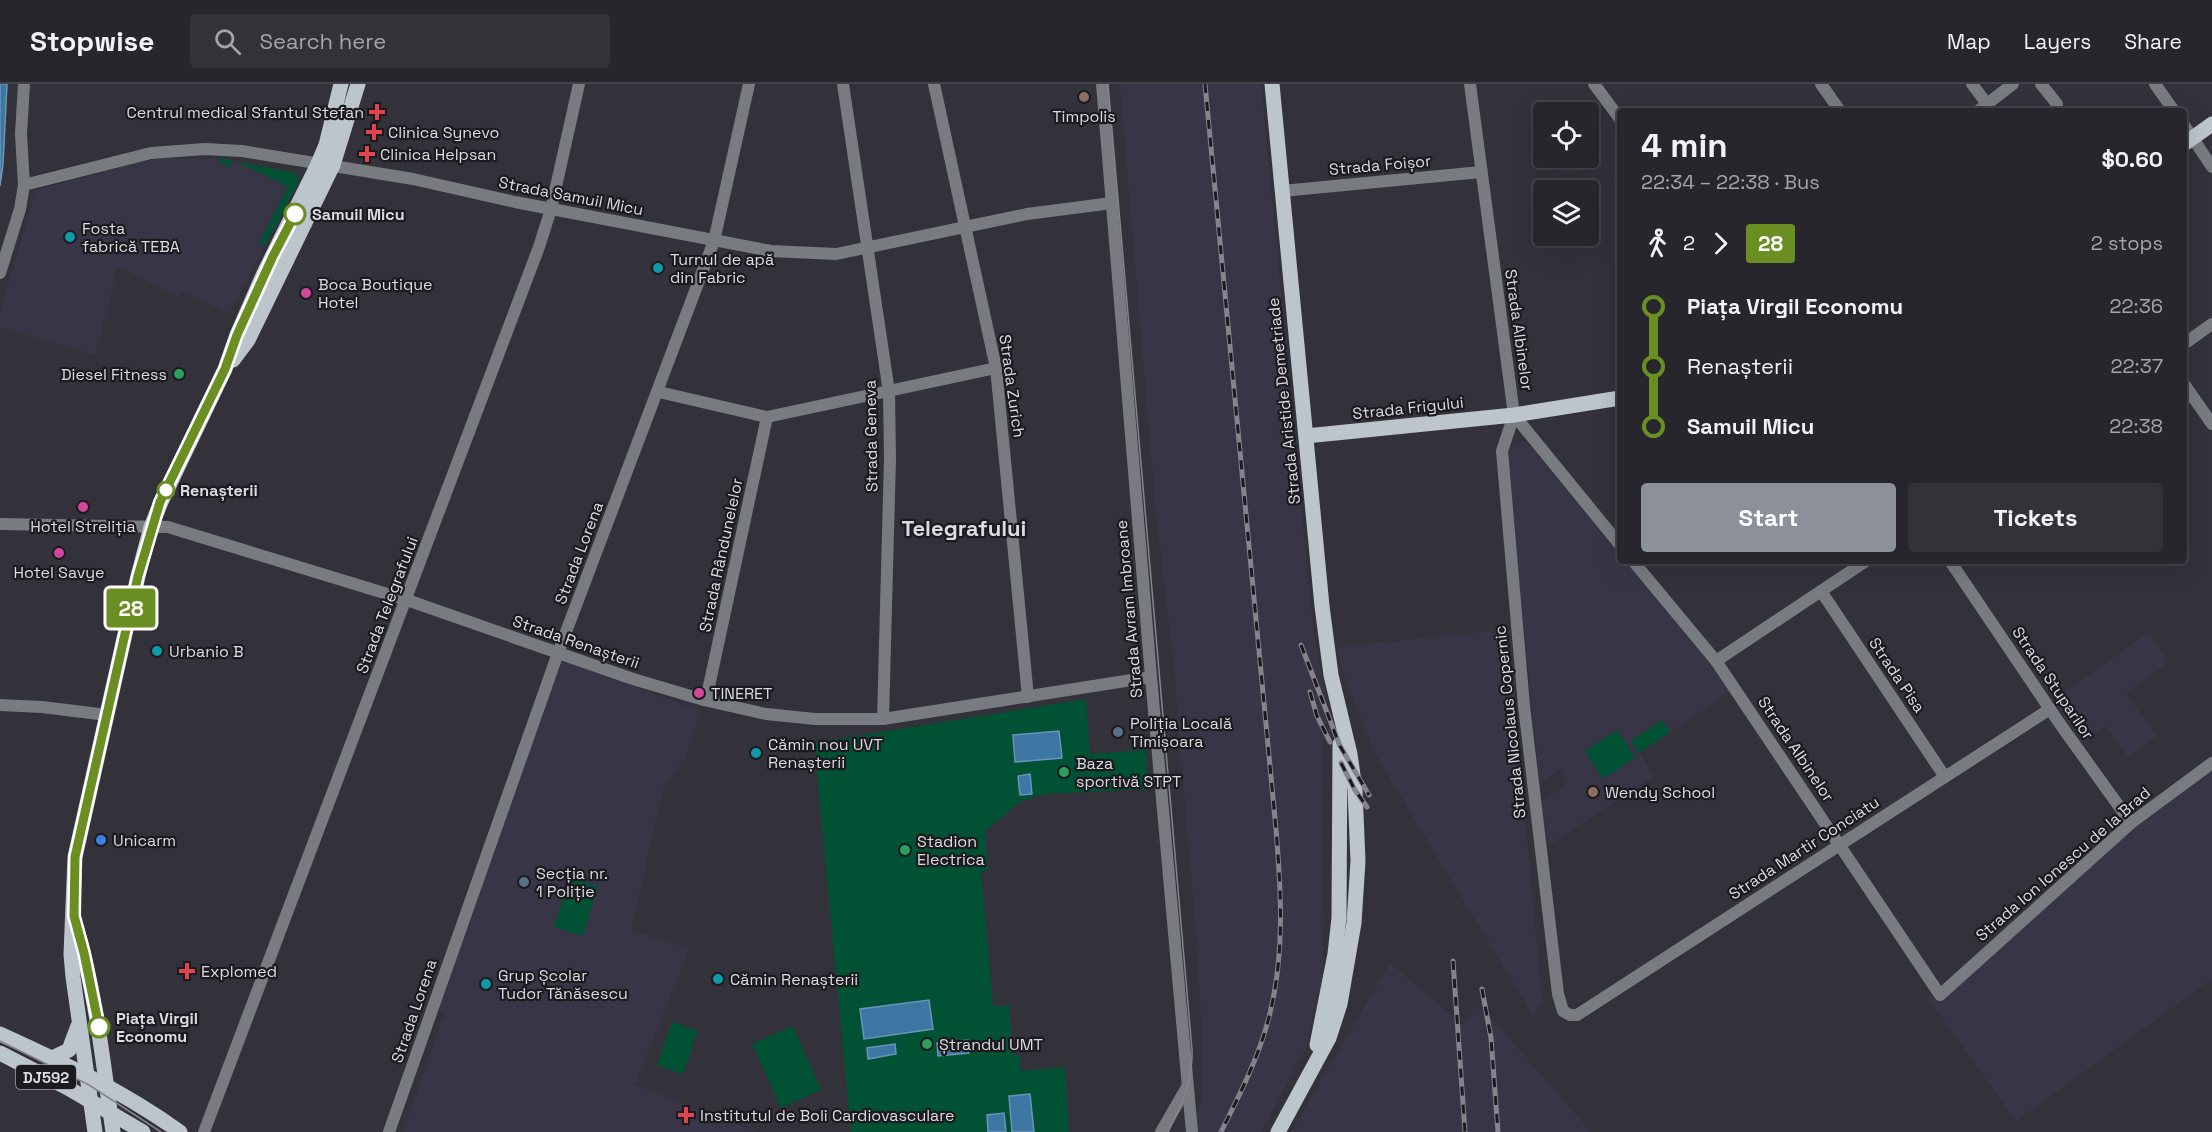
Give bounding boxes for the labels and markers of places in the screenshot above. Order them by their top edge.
marker: Timpolis [1077,90,1091,104]
place label: Centrul medical Sfantul Stefan [127,102,364,123]
marker: Centrul medical Sfantul Stefan [368,103,386,121]
place label: Timpolis [1052,106,1116,127]
place label: Clinica Synevo [388,122,499,143]
marker: Clinica Synevo [365,123,383,141]
place label: Clinica Helpsan [380,144,496,165]
marker: Clinica Helpsan [358,145,376,163]
marker: Samuil Micu [284,203,306,225]
place label: Samuil Micu [312,204,405,225]
place label: Fosta fabrică TEBA [82,218,180,257]
marker: Fosta fabrică TEBA [63,230,77,244]
place label: Turnul de apă din Fabric [670,249,774,288]
marker: Turnul de apă din Fabric [651,261,665,275]
place label: Boca Boutique Hotel [318,274,432,313]
marker: Boca Boutique Hotel [299,286,313,300]
place label: Diesel Fitness [61,364,167,385]
marker: Diesel Fitness [172,367,186,381]
place label: Renașterii [180,480,258,501]
marker: Renașterii [157,481,175,499]
marker: Hotel Streliția [76,500,90,514]
place label: Hotel Streliția [30,516,136,537]
marker: Hotel Savye [52,546,66,560]
place label: Hotel Savye [13,562,105,583]
place label: Urbanio B [169,641,244,662]
marker: Urbanio B [150,644,164,658]
place label: TINERET [711,683,772,704]
marker: TINERET [692,686,706,700]
place label: Poliția Locală Timișoara [1130,713,1232,752]
marker: Poliția Locală Timișoara [1111,725,1125,739]
place label: Cămin nou UVT Renașterii [768,734,883,773]
marker: Cămin nou UVT Renașterii [749,746,763,760]
place label: Baza sportivă STPT [1076,753,1181,792]
marker: Baza sportivă STPT [1057,765,1071,779]
place label: Wendy School [1605,782,1715,803]
marker: Wendy School [1586,785,1600,799]
place label: Unicarm [113,830,176,851]
place label: Stadion Electrica [917,831,985,870]
marker: Unicarm [94,833,108,847]
marker: Stadion Electrica [898,843,912,857]
place label: Secția nr. 1 Poliție [536,863,608,902]
marker: Secția nr. 1 Poliție [517,875,531,889]
place label: Explomed [201,961,277,982]
marker: Explomed [178,962,196,980]
place label: Grup Școlar Tudor Tănăsescu [498,965,628,1004]
place label: Cămin Renașterii [730,969,858,990]
marker: Cămin Renașterii [711,972,725,986]
marker: Grup Școlar Tudor Tănăsescu [479,977,493,991]
place label: Piața Virgil Economu [116,1008,198,1047]
marker: Piața Virgil Economu [88,1016,110,1038]
place label: Ștrandul UMT [939,1034,1043,1055]
marker: Ștrandul UMT [920,1037,934,1051]
place label: Institutul de Boli Cardiovasculare [700,1105,955,1126]
marker: Institutul de Boli Cardiovasculare [677,1106,695,1124]

